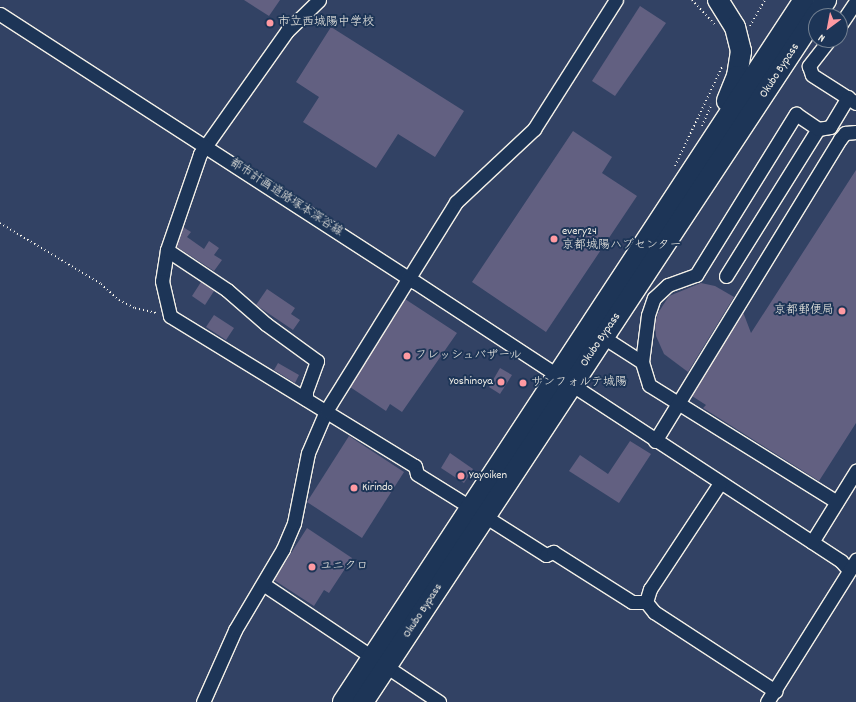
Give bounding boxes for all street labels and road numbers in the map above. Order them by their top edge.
street label: Okubo Bypass [757,41,803,101]
street label: 都市計画道路塚本深谷線 [227,156,345,240]
street label: Okubo Bypass [578,310,624,370]
street label: Okubo Bypass [400,581,446,641]

